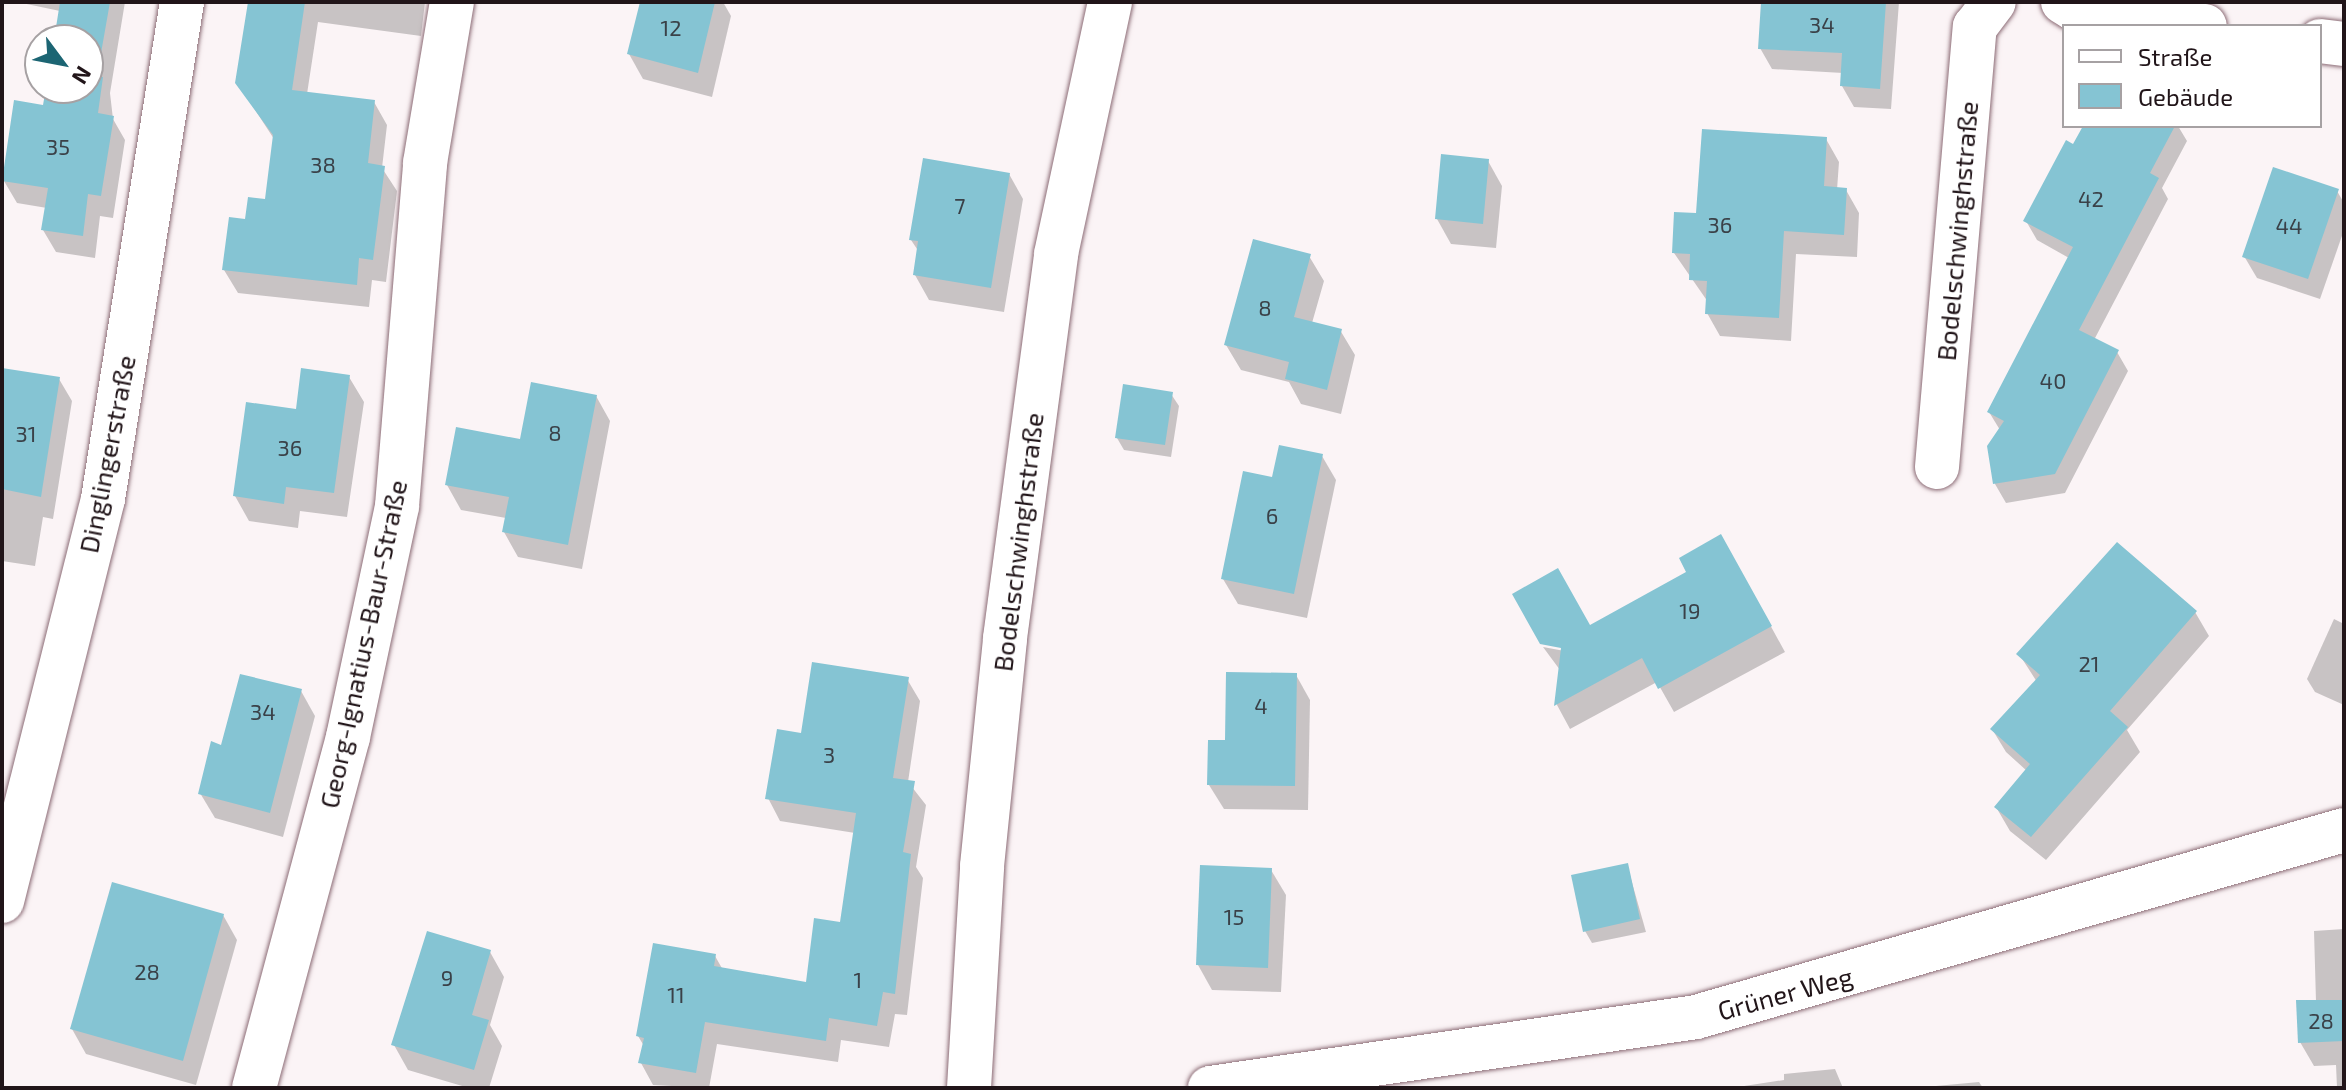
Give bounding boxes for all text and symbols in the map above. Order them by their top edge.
house number: 34 [1809,12,1835,38]
house number: 12 [660,15,682,41]
north arrow [24,24,104,104]
legend [2062,24,2322,128]
text: Straße [2138,42,2212,71]
text: N [67,62,98,89]
text: Gebäude [2138,82,2233,111]
street label: Bodelschwinghstraße [1930,100,1984,362]
house number: 35 [46,134,70,160]
house number: 38 [310,152,336,178]
house number: 42 [2078,186,2104,212]
house number: 7 [954,193,966,219]
house number: 36 [1708,212,1732,238]
house number: 44 [2275,213,2303,239]
house number: 8 [1258,295,1272,321]
street label: Dinglingerstraße [73,353,141,555]
house number: 40 [2040,368,2066,394]
street label: Bodelschwinghstraße [987,411,1049,673]
house number: 8 [548,420,562,446]
house number: 31 [16,421,36,447]
house number: 36 [278,435,302,461]
street label: Georg-Ignatius-Baur-Straße [313,477,413,811]
house number: 6 [1266,503,1278,529]
house number: 19 [1679,598,1701,624]
house number: 21 [2078,651,2100,677]
house number: 4 [1254,693,1268,719]
house number: 34 [250,699,276,725]
house number: 3 [823,742,835,768]
house number: 15 [1224,904,1244,930]
house number: 28 [134,959,160,985]
street label: Grüner Weg [1714,960,1856,1026]
house number: 9 [441,965,453,991]
house number: 1 [854,967,862,993]
house number: 11 [667,982,685,1008]
house number: 28 [2308,1008,2334,1034]

